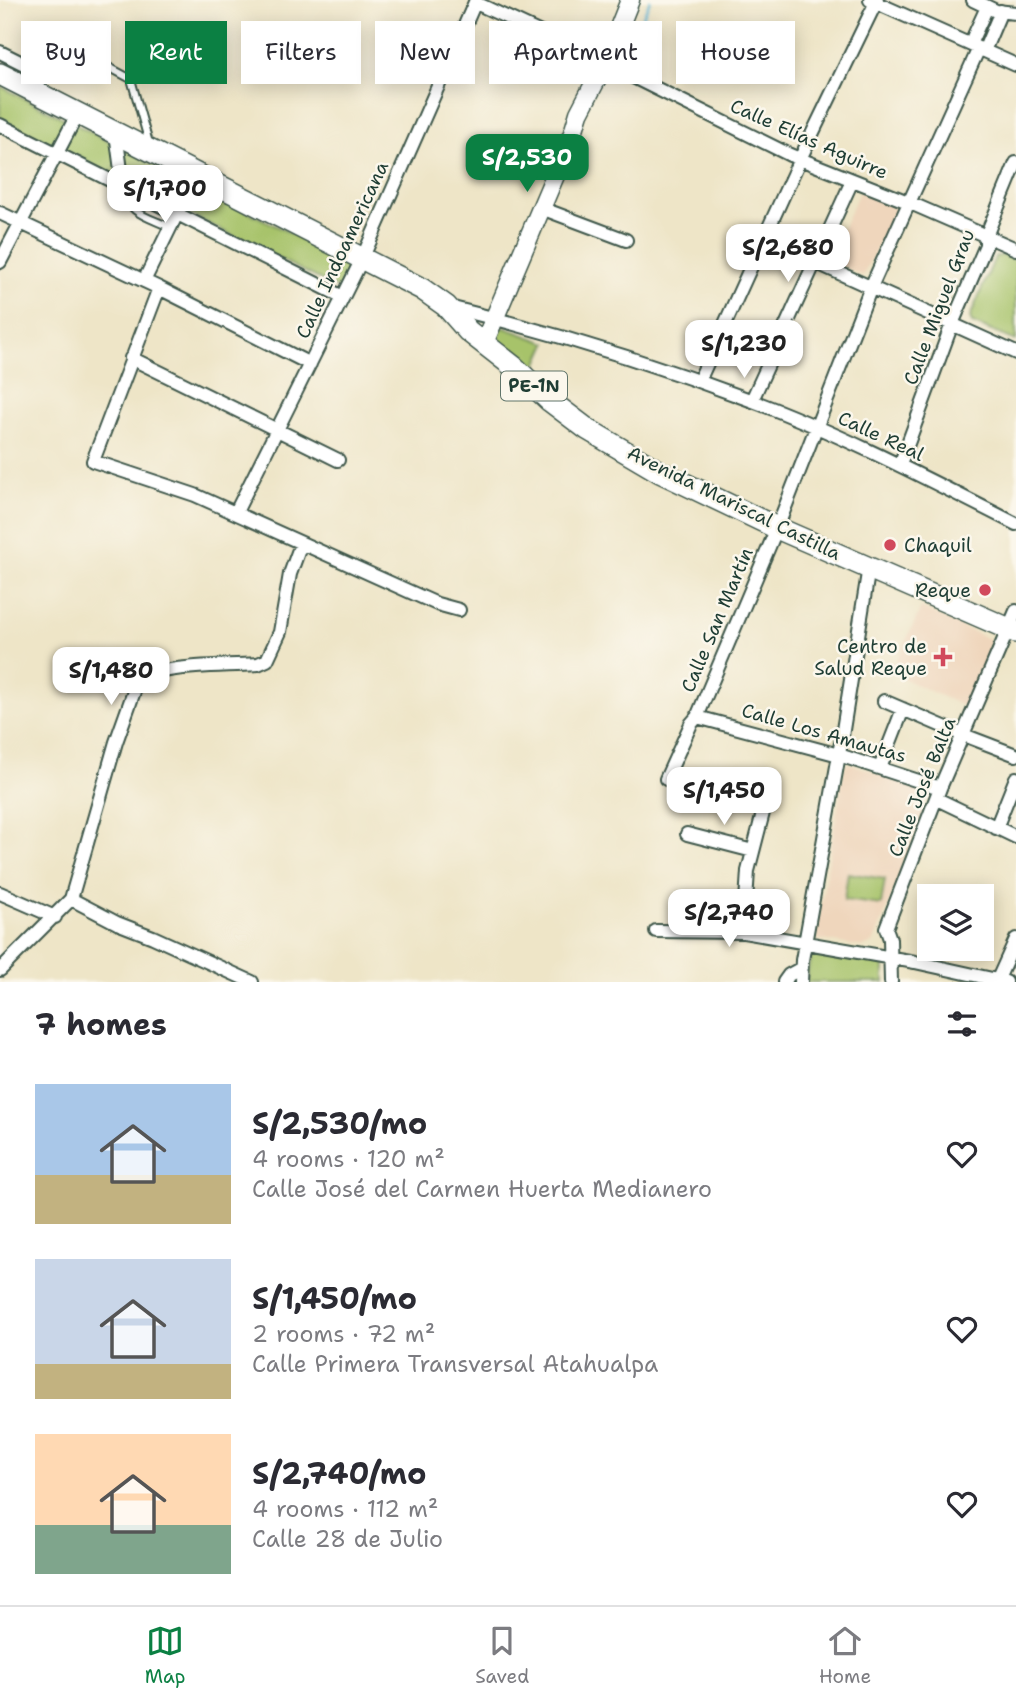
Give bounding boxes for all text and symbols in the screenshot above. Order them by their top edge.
chip: Buy [21,21,111,84]
chip: Rent [125,21,227,84]
chip: Filters [241,21,361,84]
chip: New [375,21,475,84]
chip: Apartment [489,21,662,84]
chip: House [676,21,795,84]
street label: Calle Elías Aguirre [726,93,892,185]
pin: S/2,530 [462,134,592,194]
text: S/2,530 [482,142,572,172]
street label: Calle Indoamericana [290,157,394,343]
pin: S/1,700 [100,166,230,225]
text: S/1,700 [123,173,207,203]
pin: S/2,680 [723,224,853,284]
street label: Calle Miguel Grau [898,226,980,388]
text: S/2,680 [742,232,834,262]
pin: S/1,230 [679,320,809,380]
text: S/1,230 [701,328,787,358]
road number: PE-1N [501,372,567,400]
street label: Calle Real [834,405,928,467]
street label: Avenida Mariscal Castilla [623,440,845,566]
place label: Chaquil [904,533,972,558]
marker: Chaquil [882,537,898,553]
street label: Calle San Martín [675,544,759,696]
place label: Reque [915,578,971,603]
marker: Reque [977,582,993,598]
place label: Centro de Salud Reque [814,634,927,681]
marker: Centro de Salud Reque [933,647,953,667]
pin: S/1,480 [46,648,176,707]
text: S/1,480 [68,655,154,685]
street label: Calle Los Amautas [739,698,909,768]
street label: Calle José Balta [883,713,961,860]
pin: S/1,450 [659,768,789,827]
text: S/1,450 [683,775,765,805]
map controls [917,884,994,961]
button: layers [917,884,994,961]
pin: S/2,740 [664,890,794,949]
text: S/2,740 [684,897,774,927]
text: 7 homes [35,1004,167,1045]
icon: filters [943,1005,981,1043]
text: S/2,530/mo [252,1103,427,1144]
icon: home [91,1112,175,1196]
icon: heart [943,1135,981,1173]
text: 4 rooms · 120 m² [252,1144,445,1174]
text: Calle José del Carmen Huerta Medianero [252,1174,712,1204]
text: S/1,450/mo [252,1278,417,1319]
icon: home [91,1287,175,1371]
icon: heart [943,1310,981,1348]
text: 2 rooms · 72 m² [252,1319,435,1349]
text: Calle Primera Transversal Atahualpa [252,1349,658,1379]
text: S/2,740/mo [252,1453,427,1494]
icon: home [91,1462,175,1546]
icon: heart [943,1485,981,1523]
text: 4 rooms · 112 m² [252,1494,438,1524]
text: Calle 28 de Julio [252,1524,443,1554]
tab: Map [145,1622,186,1689]
tab: Saved [475,1622,529,1689]
tab: Home [819,1622,871,1689]

